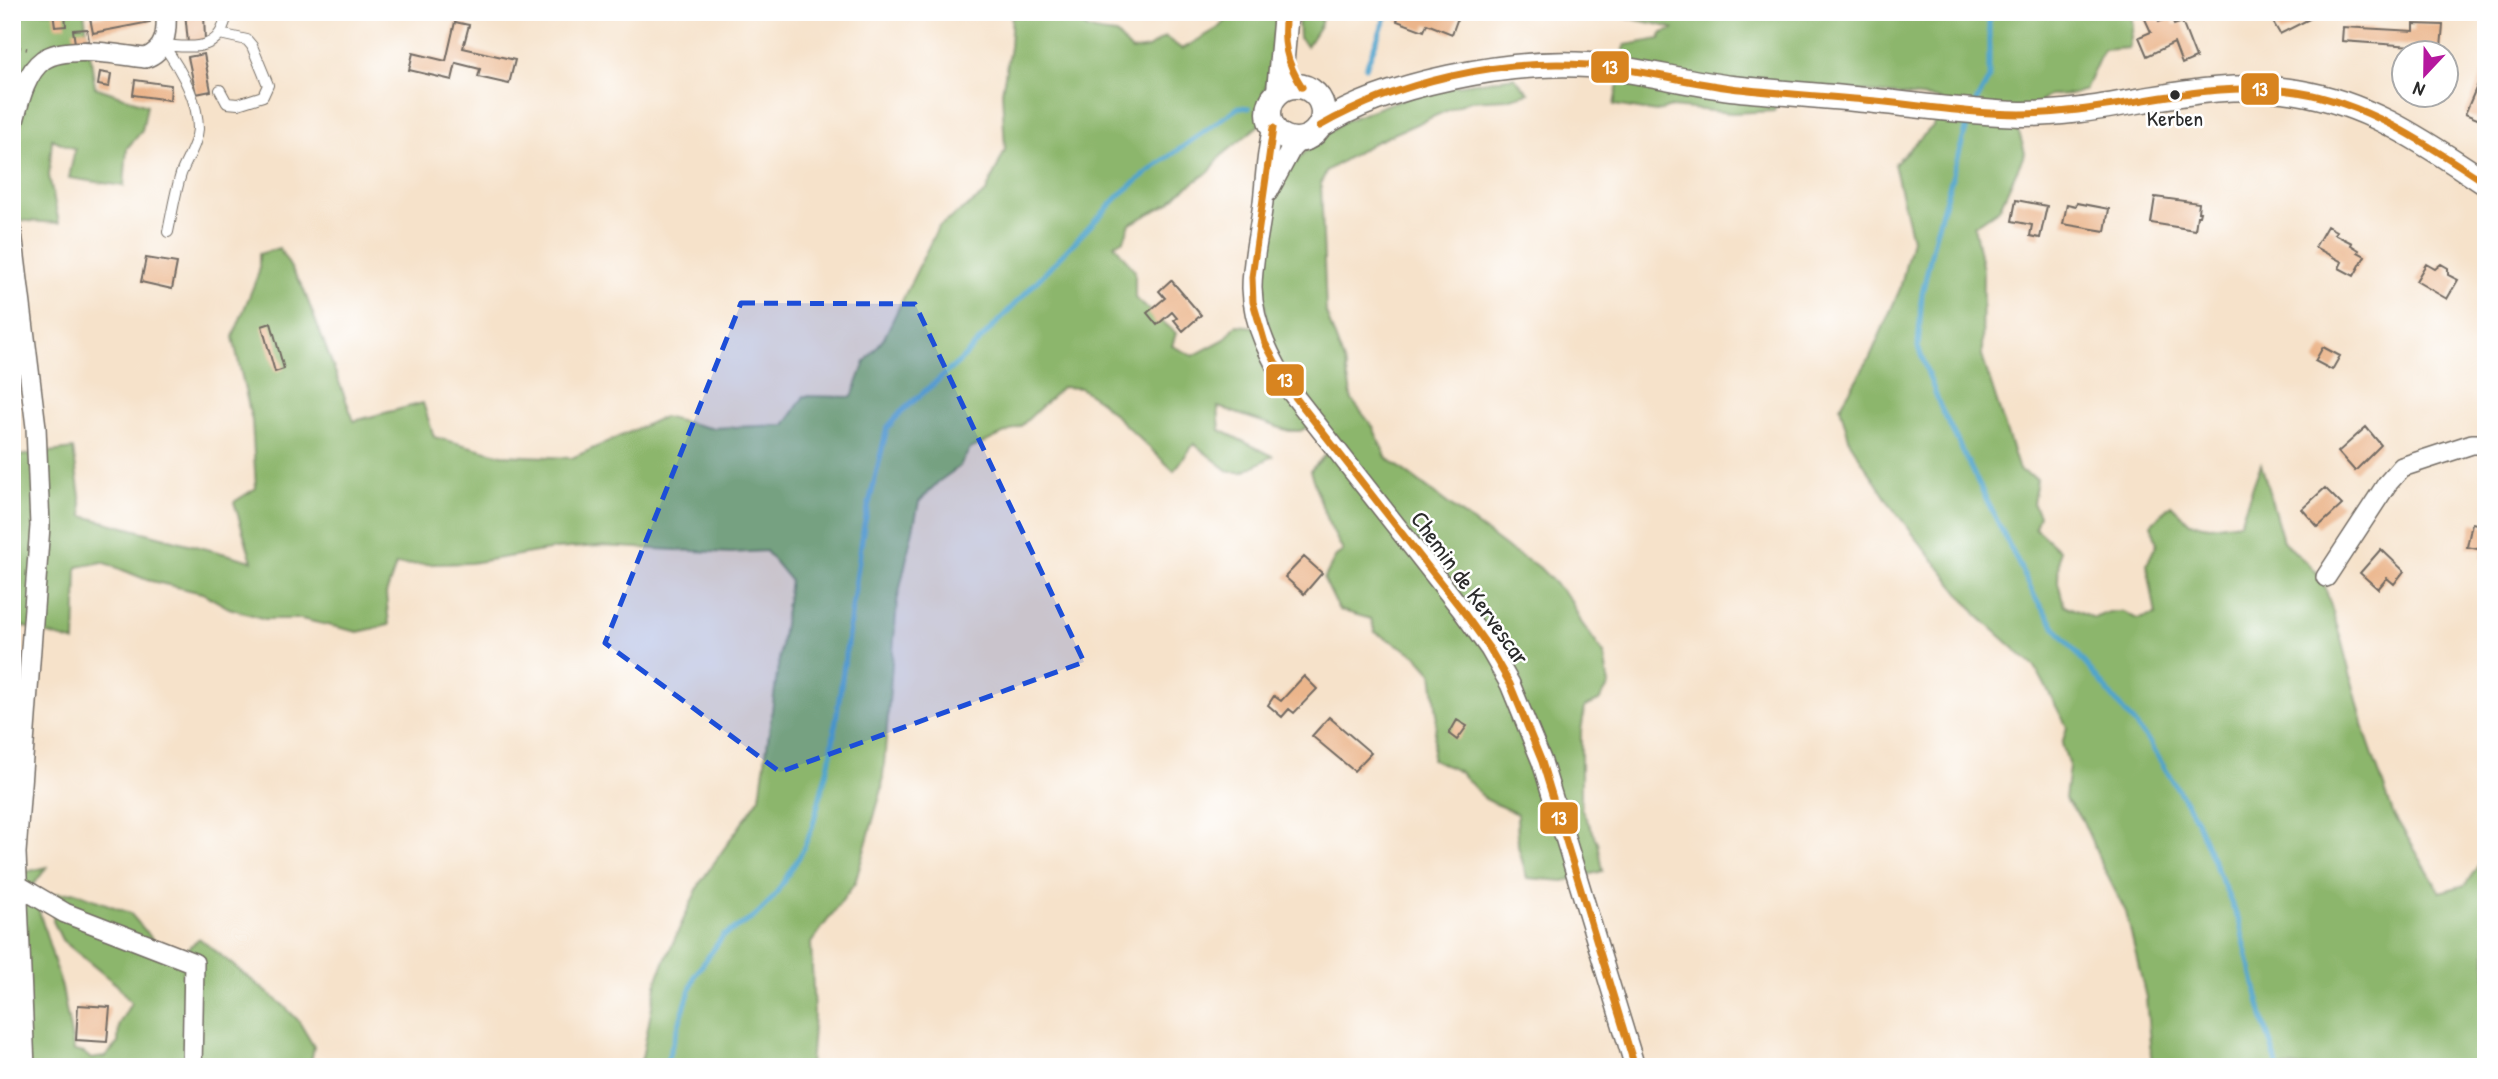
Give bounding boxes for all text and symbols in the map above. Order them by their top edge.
north arrow [2390,38,2460,108]
line badge: 13 [1590,50,1630,84]
text: 13 [1602,54,1618,80]
line badge: 13 [2240,72,2280,106]
text: 13 [2252,76,2268,102]
text: N [2409,76,2428,104]
marker: Kerben [2168,88,2182,102]
place label: Kerben [2147,103,2203,133]
line badge: 13 [1265,363,1305,397]
text: 13 [1277,367,1293,393]
street label: Chemin de Kervescar [1404,504,1538,671]
line badge: 13 [1539,801,1579,835]
text: 13 [1551,805,1567,831]

